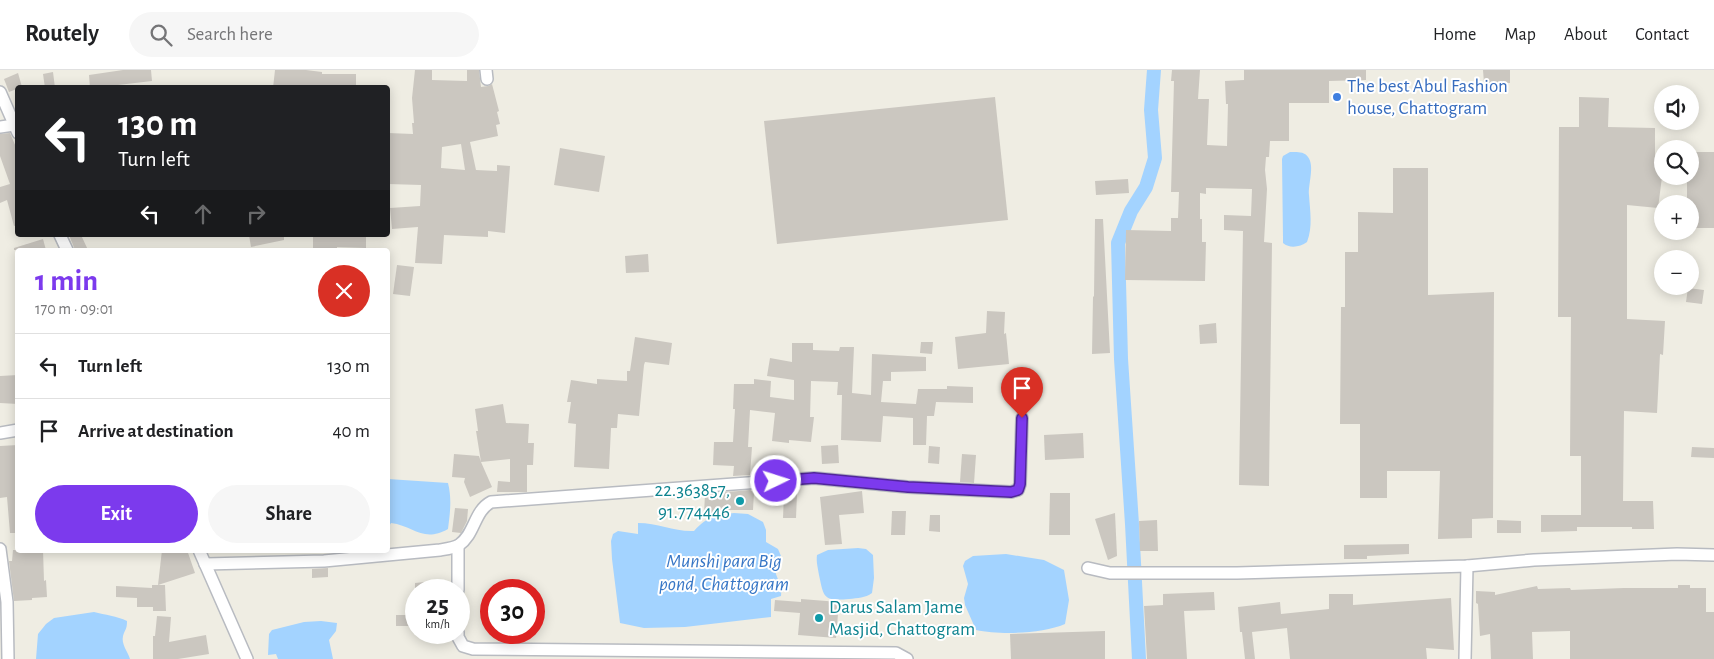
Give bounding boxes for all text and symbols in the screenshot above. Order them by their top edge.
search box [129,12,479,57]
icon: search [147,21,175,49]
text: Routely [25,22,99,46]
text: Search here [187,25,273,44]
text: Home [1433,26,1476,44]
text: Map [1504,26,1536,44]
text: About [1564,26,1607,44]
text: Contact [1635,26,1689,44]
place label: The best Abul Fashion house, Chattogram [1347,77,1508,118]
map controls [1654,85,1699,295]
button: sound [1654,85,1699,130]
marker: The best Abul Fashion house, Chattogram [1331,91,1343,103]
icon: left [35,105,100,170]
text: 130 m [118,107,197,142]
button: search [1654,140,1699,185]
text: Turn left [118,148,190,170]
button: + [1654,195,1699,240]
icon: left [136,200,164,228]
icon: ahead [189,200,217,228]
icon: right [242,200,270,228]
button: − [1654,250,1699,295]
button: close [318,265,370,317]
text: 1 min [35,266,98,296]
text: 170 m · 09:01 [35,301,114,317]
icon: left [35,352,63,380]
text: Turn left [78,357,142,376]
text: 130 m [327,357,370,376]
pin [1001,367,1043,418]
icon: arrive [1008,374,1036,402]
icon: arrive [35,417,63,445]
text: Arrive at destination [78,422,234,441]
text: 40 m [332,422,370,441]
position arrow [749,454,801,506]
place label: 22.363857, 91.774446 [655,481,730,522]
button: Exit [35,485,198,543]
button: Share [208,485,370,543]
marker: 22.363857, 91.774446 [734,495,746,507]
water label: Munshi para Big pond, Chattogram [659,551,789,594]
speed limit sign: 30 [480,579,545,644]
text: 25 [426,593,449,618]
place label: Darus Salam Jame Masjid, Chattogram [829,598,975,639]
marker: Darus Salam Jame Masjid, Chattogram [813,612,825,624]
text: km/h [425,618,450,630]

